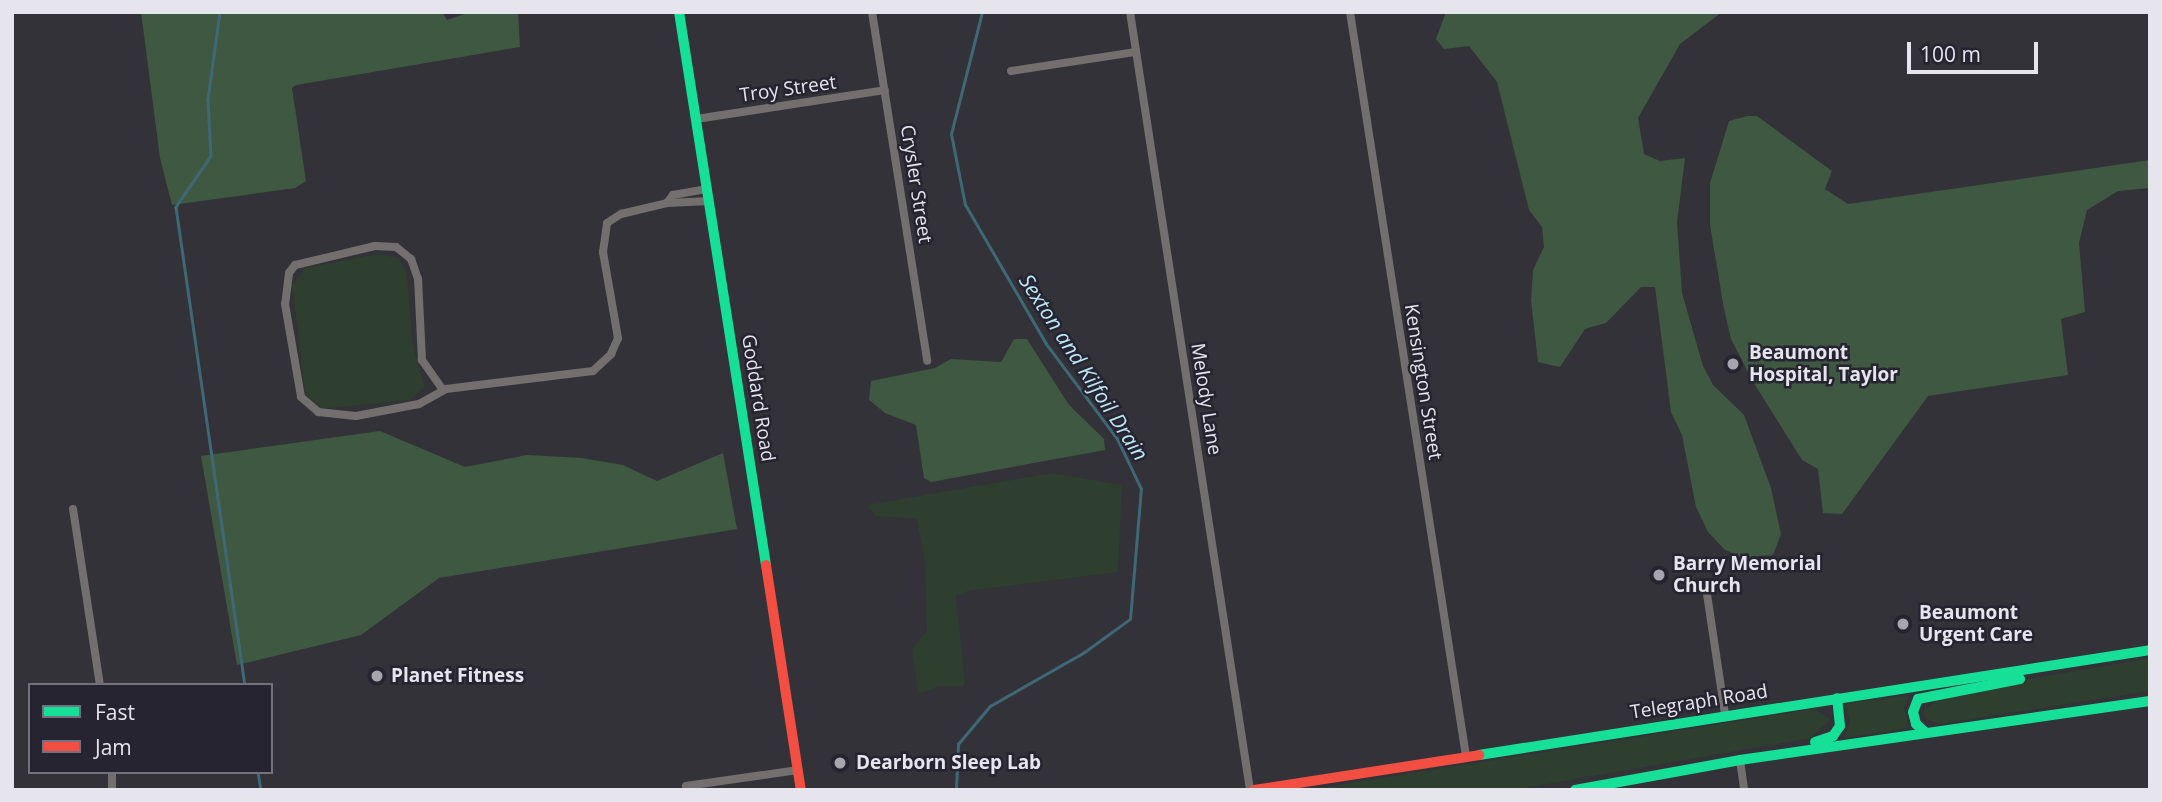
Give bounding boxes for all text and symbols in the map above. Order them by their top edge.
scale bar [1910,28,2041,72]
text: 100 m [1920,40,1981,68]
street label: Troy Street [738,71,838,107]
street label: Crysler Street [895,123,937,245]
water label: Sexton and Kilfoil Drain [1014,269,1154,465]
street label: Kensington Street [1399,302,1447,462]
street label: Goddard Road [737,333,779,463]
street label: Melody Lane [1186,341,1226,457]
place label: Beaumont Hospital, Taylor [1749,342,1898,386]
marker: Beaumont Hospital, Taylor [1723,354,1743,374]
place label: Barry Memorial Church [1673,553,1822,597]
marker: Barry Memorial Church [1651,567,1667,583]
place label: Beaumont Urgent Care [1919,602,2033,646]
marker: Beaumont Urgent Care [1893,614,1913,634]
place label: Planet Fitness [391,665,524,687]
marker: Planet Fitness [369,668,385,684]
street label: Telegraph Road [1629,680,1769,724]
legend [28,683,273,774]
text: Fast [95,698,135,726]
text: Jam [95,733,132,761]
place label: Dearborn Sleep Lab [856,752,1041,774]
marker: Dearborn Sleep Lab [830,753,850,773]

